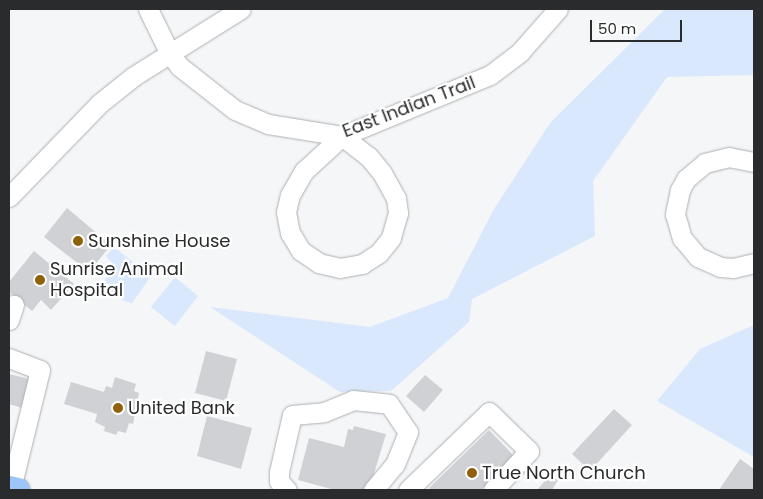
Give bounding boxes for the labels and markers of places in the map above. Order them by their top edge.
place label: Sunshine House [88,230,230,252]
marker: Sunshine House [72,235,84,247]
place label: Sunrise Animal Hospital [50,259,183,302]
marker: Sunrise Animal Hospital [34,274,46,286]
place label: United Bank [128,397,235,419]
marker: United Bank [112,402,124,414]
place label: True North Church [482,462,646,484]
marker: True North Church [466,467,478,479]

